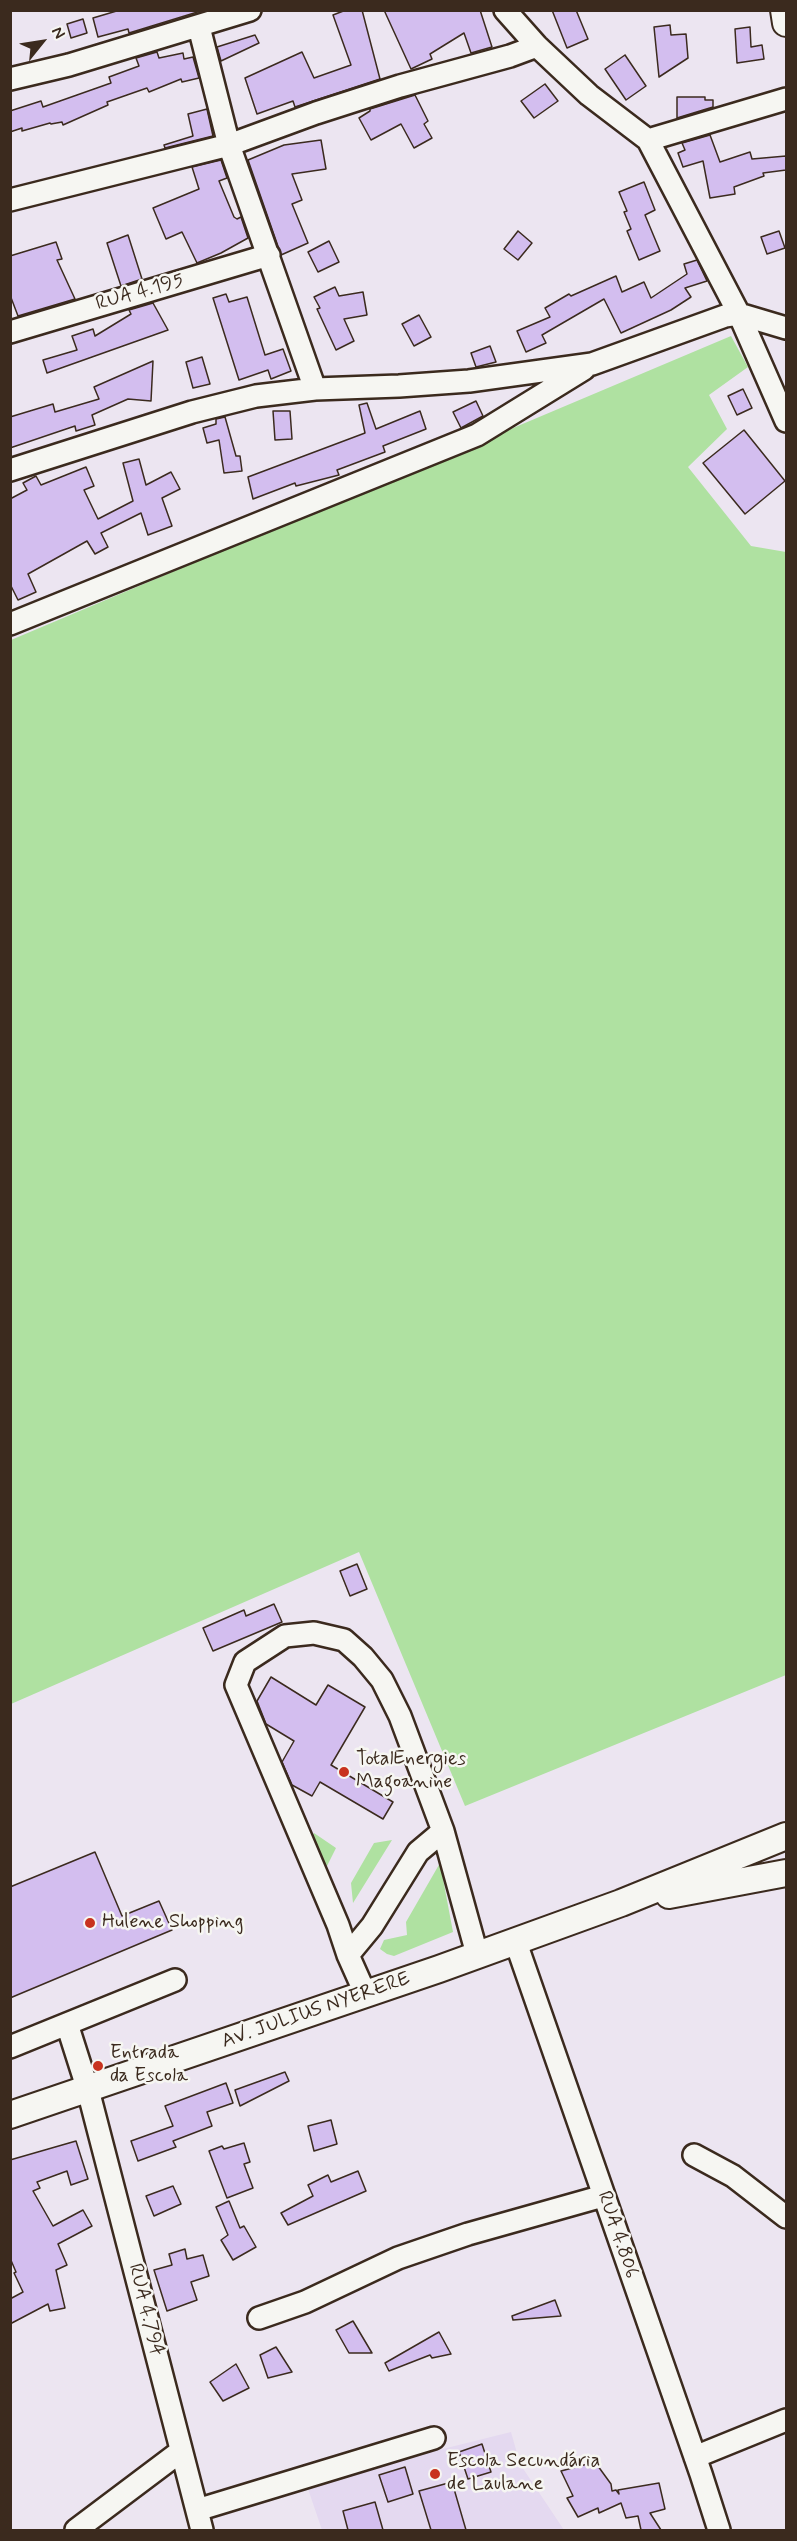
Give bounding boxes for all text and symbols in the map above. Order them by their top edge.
north arrow [12,12,72,72]
text: N [46,23,70,43]
street label: RUA 4.195 [93,269,187,317]
place label: TotalEnergies Magoanine [356,1748,466,1795]
marker: TotalEnergies Magoanine [337,1765,351,1779]
place label: Hulene Shopping [102,1911,243,1935]
marker: Hulene Shopping [83,1916,97,1930]
street label: AV. JULIUS NYERERE [219,1967,413,2055]
place label: Entrada da Escola [110,2042,188,2089]
marker: Entrada da Escola [91,2059,105,2073]
street label: RUA 4.806 [591,2188,643,2282]
street label: RUA 4.794 [122,2261,168,2359]
place label: Escola Secundária de Laulane [447,2450,600,2497]
marker: Escola Secundária de Laulane [428,2467,442,2481]

